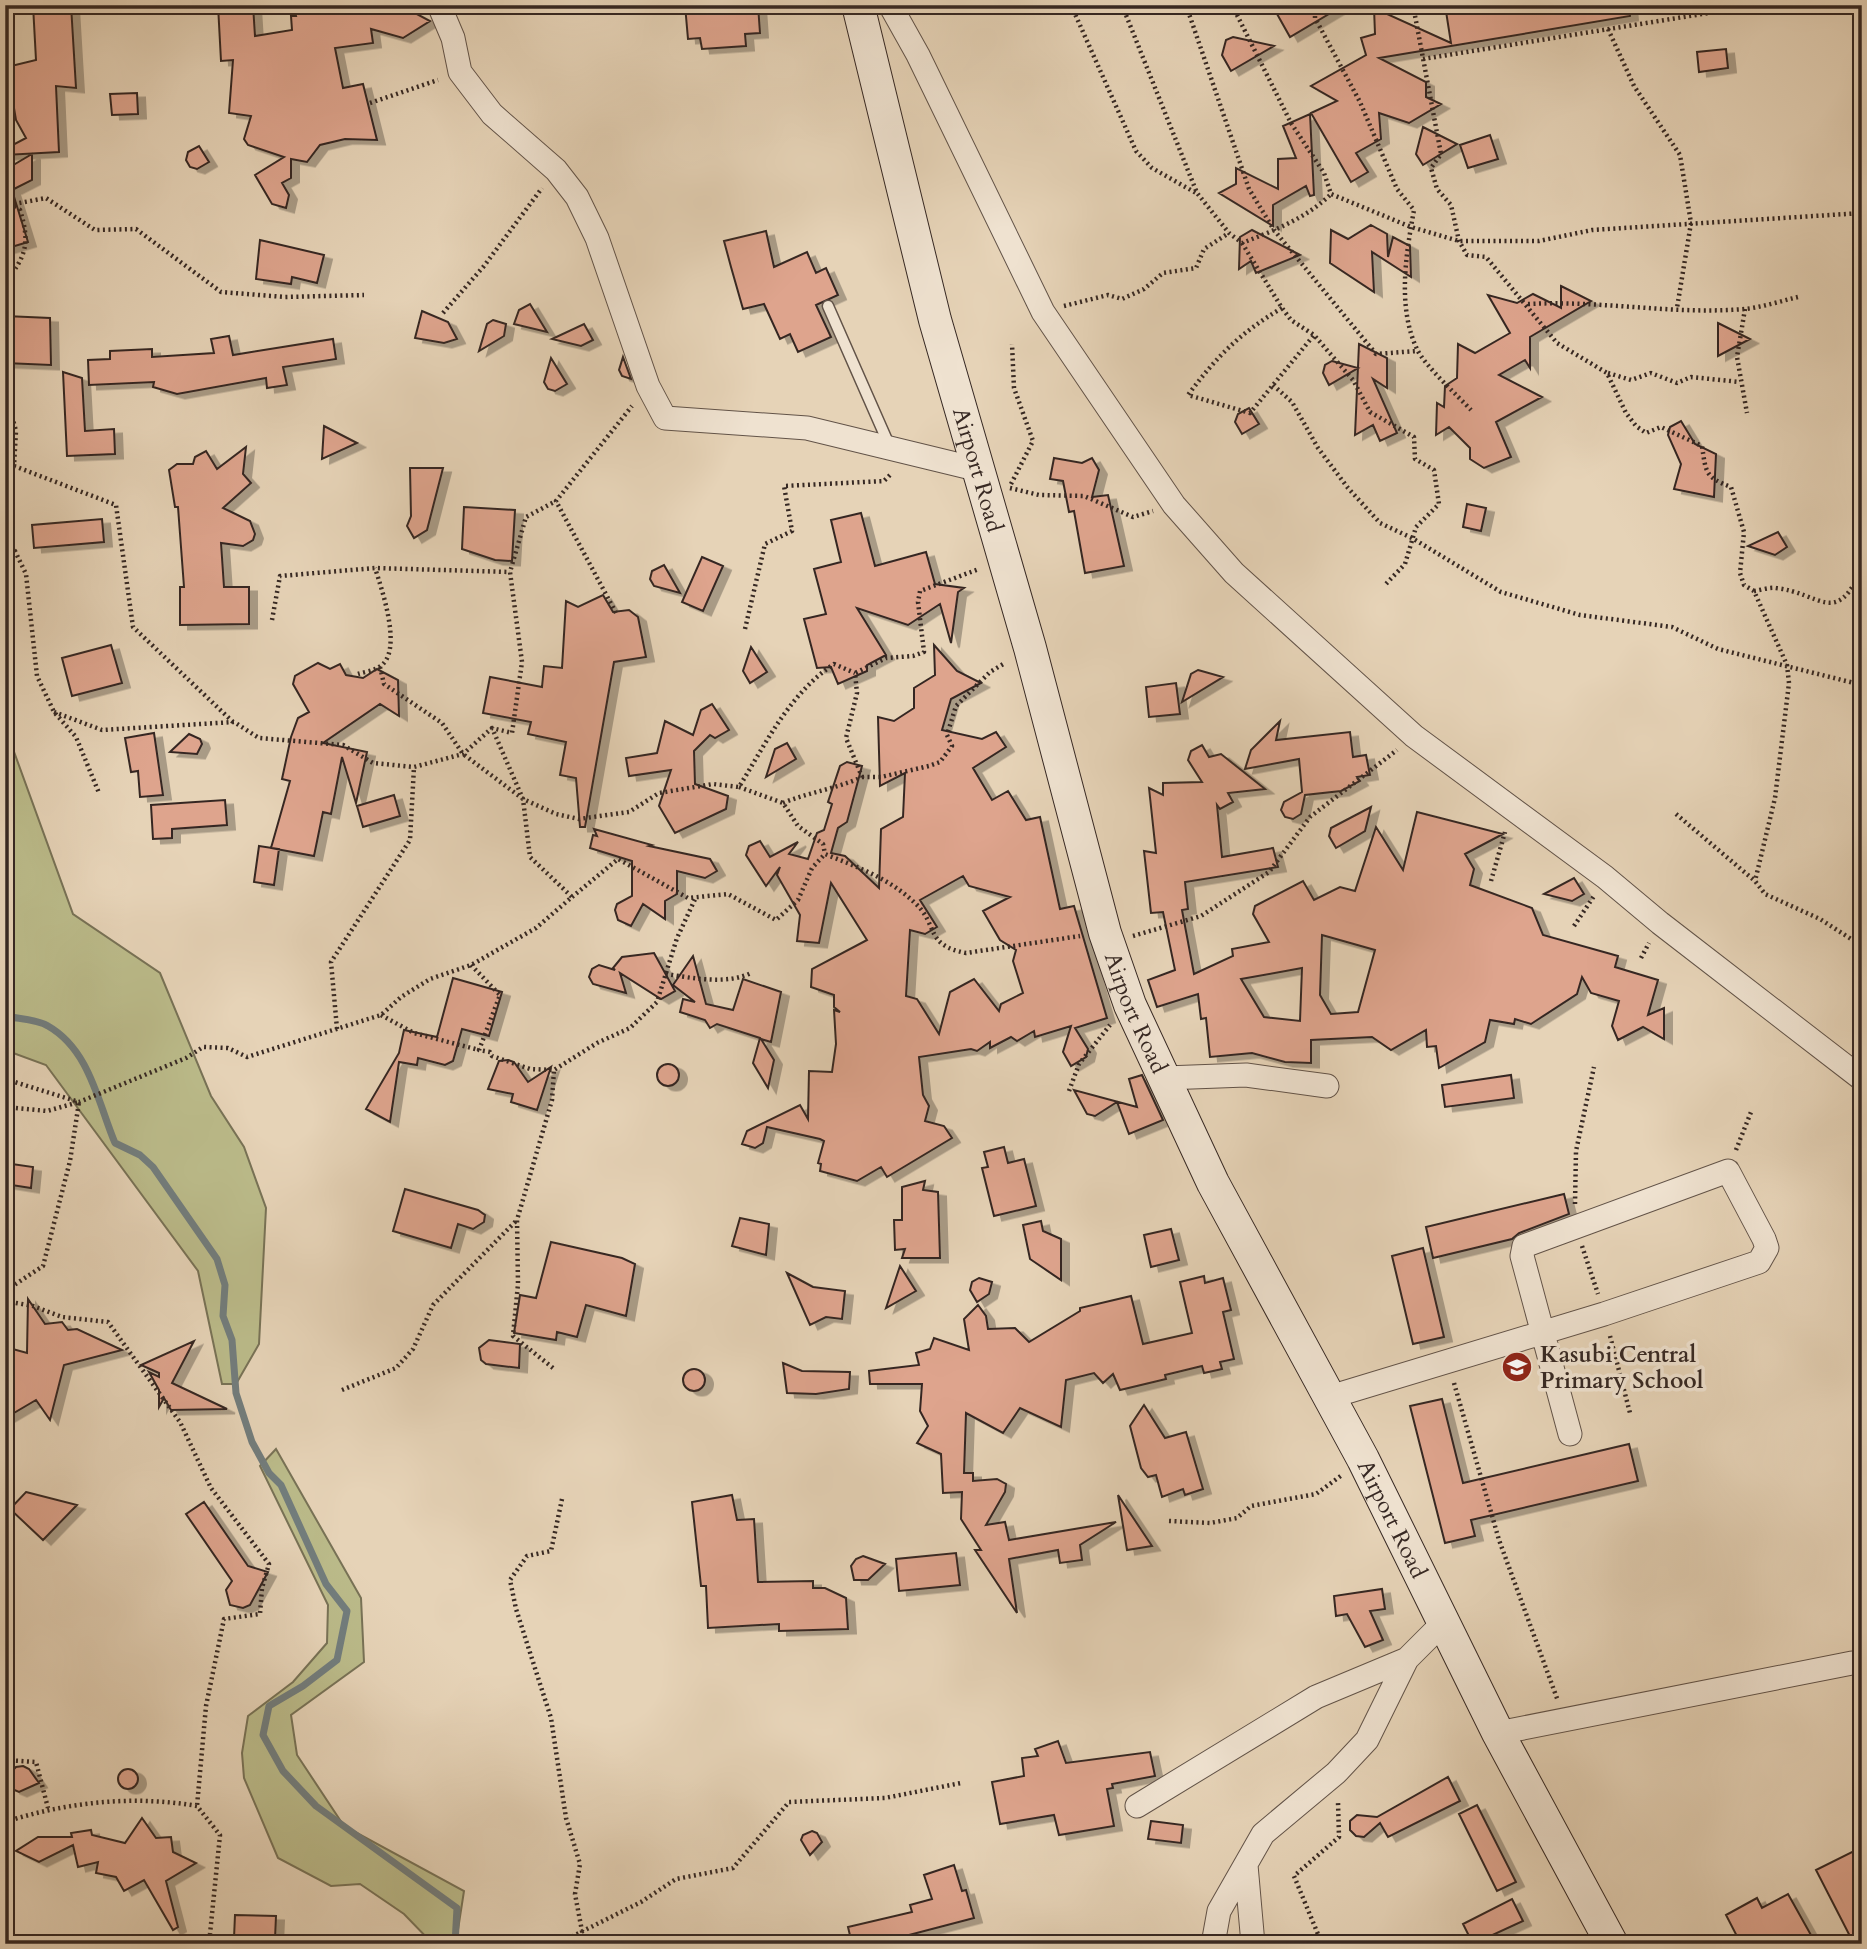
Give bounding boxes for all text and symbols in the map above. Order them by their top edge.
street label: Airport Road [946,404,1011,536]
street label: Airport Road [1097,948,1175,1079]
place label: Kasubi Central Primary School [1540,1339,1704,1396]
school or university icon: Kasubi Central Primary School [1500,1350,1534,1384]
street label: Airport Road [1350,1454,1435,1584]

